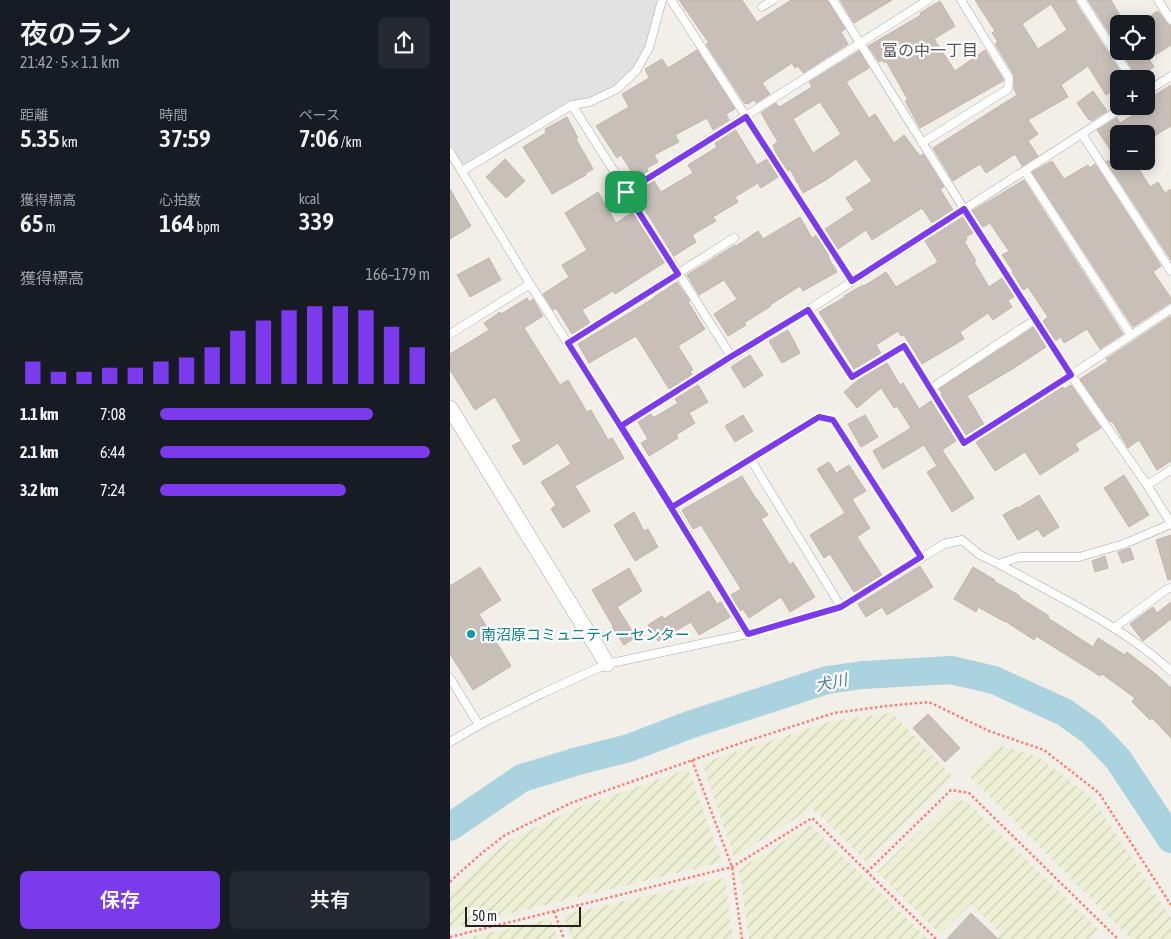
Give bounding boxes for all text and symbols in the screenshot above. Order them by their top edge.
map controls [1110,15,1155,170]
button: locate [1110,15,1155,60]
button: share [378,17,430,69]
text: 夜のラン [20,18,132,50]
district label: 富の中一丁目 [882,41,978,59]
text: 21:42 · 5 × 1.1 km [20,53,120,71]
button: + [1110,70,1155,115]
text: 距離 [20,107,48,123]
text: 時間 [159,107,187,123]
text: ペース [299,107,340,123]
text: 5.35 [20,124,60,152]
text: 37:59 [159,124,211,152]
text: 7:06 [299,124,339,152]
button: − [1110,125,1155,170]
text: km [60,134,78,150]
text: /km [339,134,362,150]
pin [605,171,647,213]
icon: arrive [612,178,640,206]
text: kcal [299,191,320,207]
text: 獲得標高 [20,192,76,208]
text: 心拍数 [159,192,201,208]
text: 339 [299,207,334,235]
text: 65 [20,209,44,237]
text: 164 [159,209,195,237]
text: m [44,219,56,235]
text: bpm [195,219,220,235]
text: 166–179 m [366,265,430,283]
text: 獲得標高 [20,269,84,287]
text: 1.1 km [20,405,59,423]
text: 7:08 [100,405,126,423]
text: 2.1 km [20,443,59,461]
text: 6:44 [100,443,125,461]
text: 3.2 km [20,481,59,499]
text: 7:24 [100,481,125,499]
place label: 南沼原コミュニティーセンター [481,626,690,643]
marker: 南沼原コミュニティーセンター [465,628,477,640]
water label: 犬川 [814,670,850,694]
button: 保存 [20,871,220,929]
button: 共有 [230,871,430,929]
scale bar [465,904,581,927]
text: 50 m [472,908,497,924]

